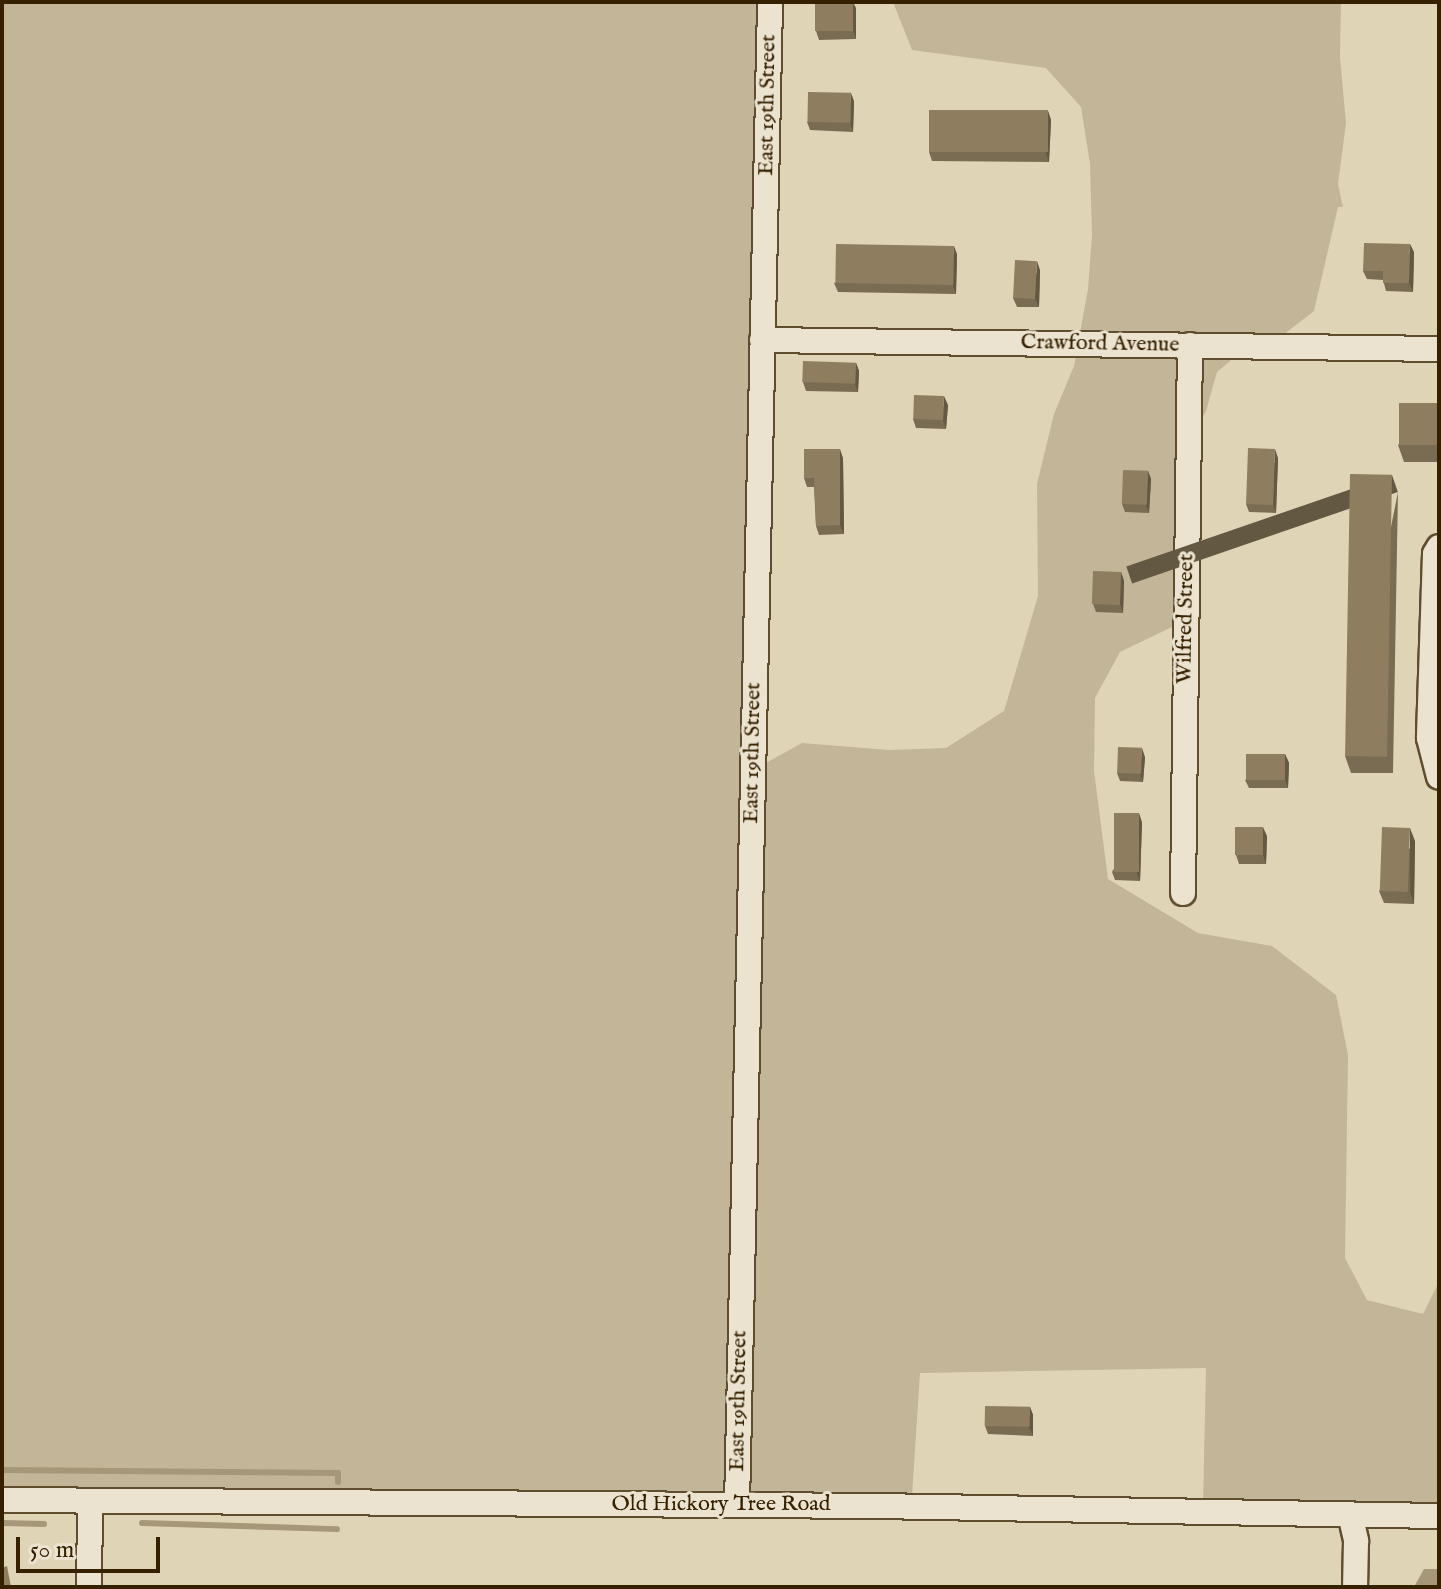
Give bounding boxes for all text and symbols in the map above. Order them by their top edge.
street label: East 19th Street [754,34,782,176]
street label: Crawford Avenue [1020,329,1180,359]
street label: Wilfred Street [1172,554,1200,684]
street label: East 19th Street [739,682,767,824]
street label: East 19th Street [725,1330,753,1472]
street label: Old Hickory Tree Road [611,1492,831,1518]
scale bar [20,1521,164,1571]
text: 50 m [30,1535,74,1566]

